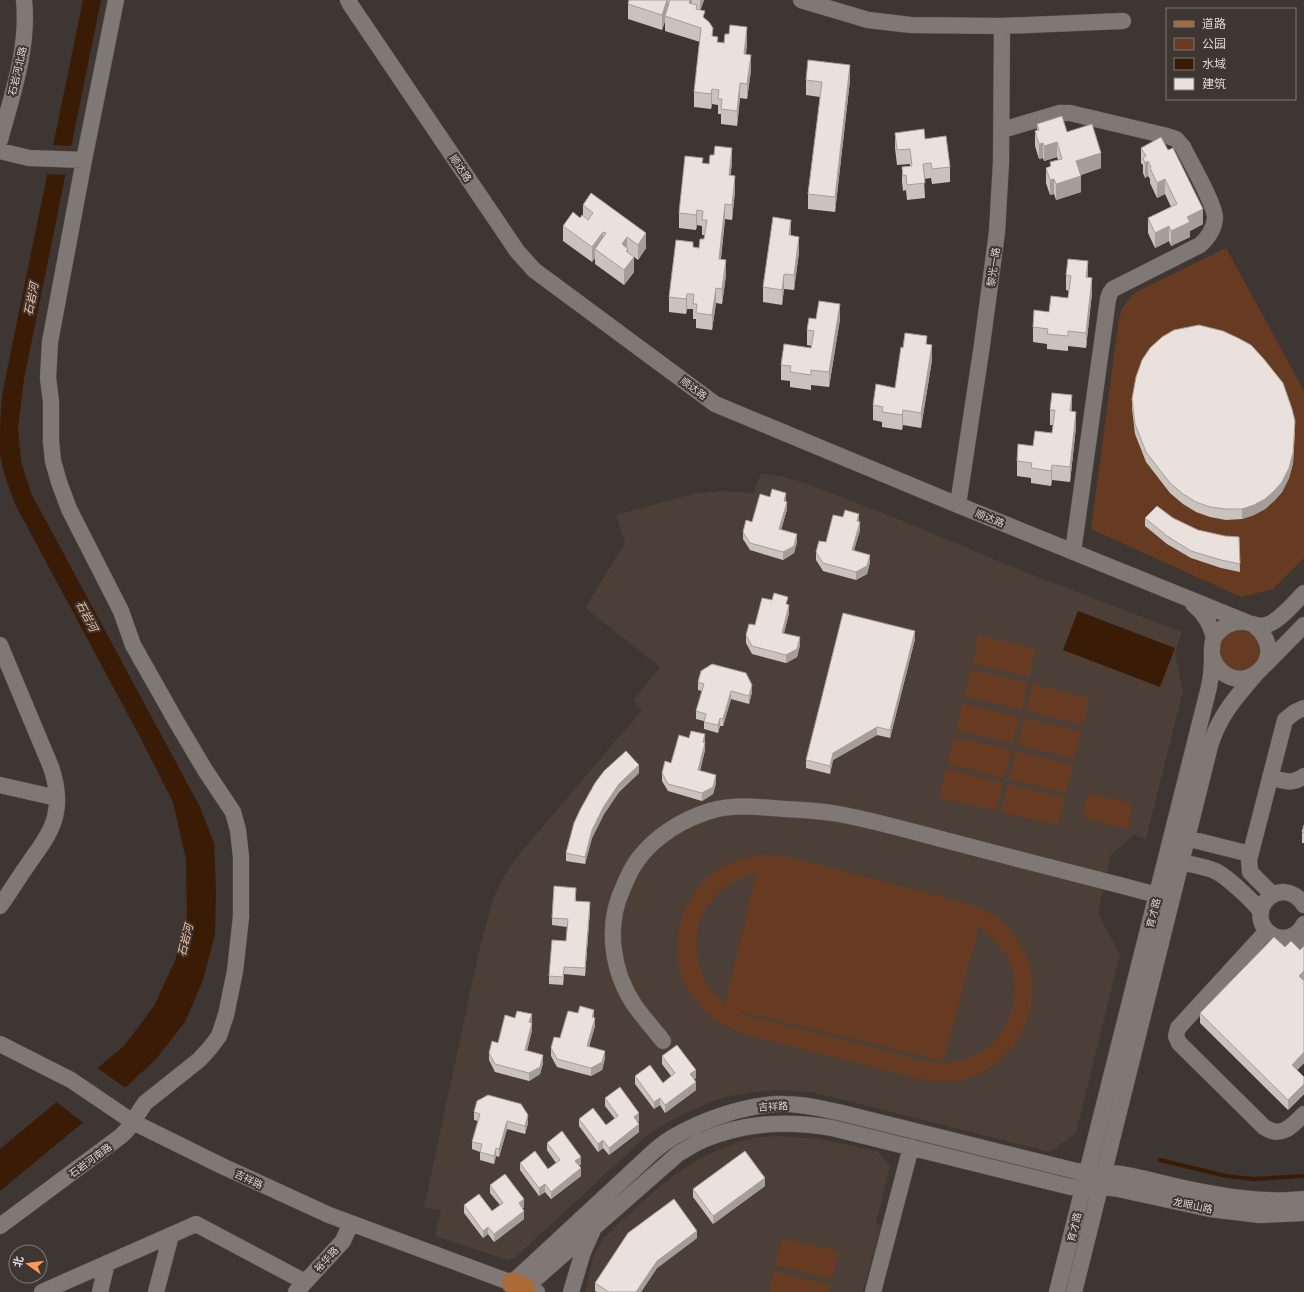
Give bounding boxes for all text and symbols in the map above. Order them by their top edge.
legend [1166,8,1296,100]
text: 道路 [1202,16,1226,31]
text: 公园 [1202,36,1226,51]
street label: 石岩河北路 [6,45,29,97]
text: 水域 [1202,56,1226,71]
text: 建筑 [1202,76,1226,91]
street label: 顺达路 [447,152,474,184]
street label: 黎光一路 [984,246,1003,288]
water label: 石岩河 [21,280,41,317]
street label: 顺达路 [678,374,710,403]
street label: 顺达路 [973,507,1006,530]
water label: 石岩河 [73,598,102,636]
street label: 育才路 [1144,897,1163,929]
water label: 石岩河 [174,920,196,958]
street label: 吉祥路 [758,1099,788,1114]
street label: 石岩河南路 [66,1140,114,1180]
street label: 吉祥路 [232,1167,265,1192]
street label: 龙眼山路 [1172,1195,1214,1216]
street label: 育才路 [1065,1211,1084,1243]
north arrow [8,1244,48,1284]
street label: 裕华路 [311,1244,341,1275]
text: 北 [10,1255,26,1269]

